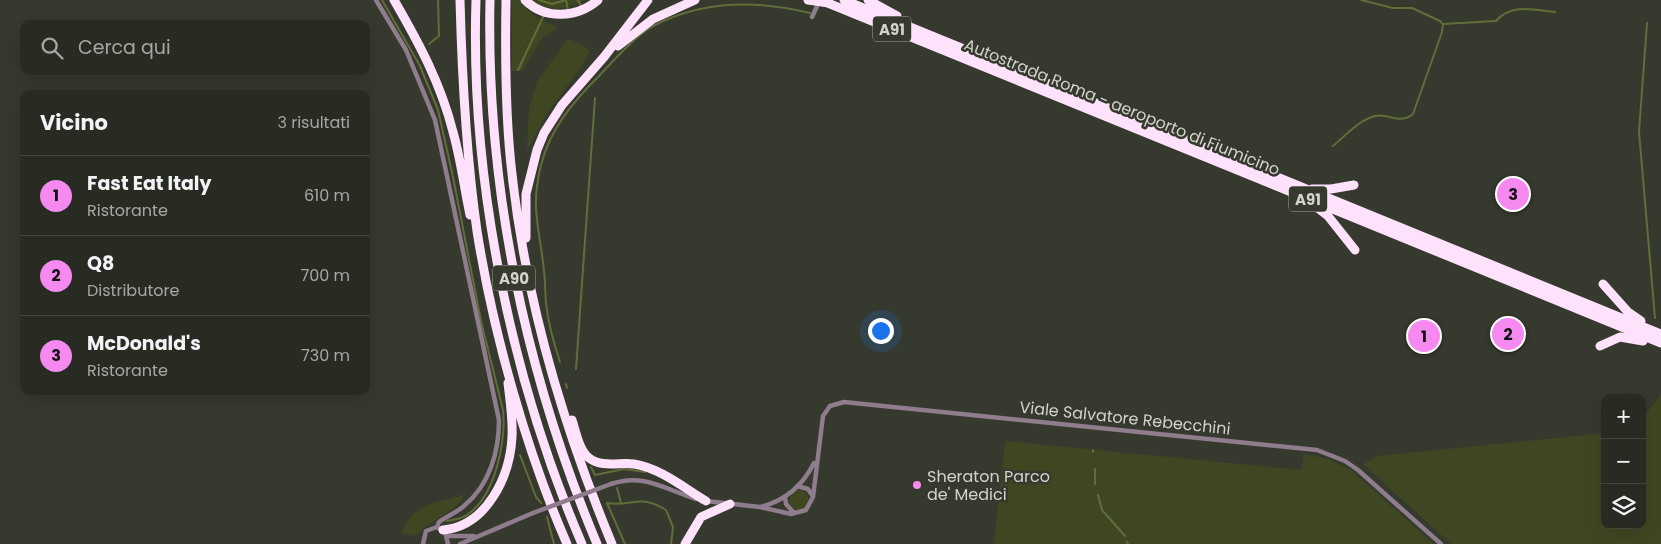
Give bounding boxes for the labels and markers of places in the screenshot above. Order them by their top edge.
pin: 3 [1497,175,1529,213]
pin: 2 [1492,315,1524,353]
pin: 1 [1408,317,1440,355]
place label: Sheraton Parco de' Medici [927,465,1050,506]
marker: Sheraton Parco de' Medici [911,479,923,491]

